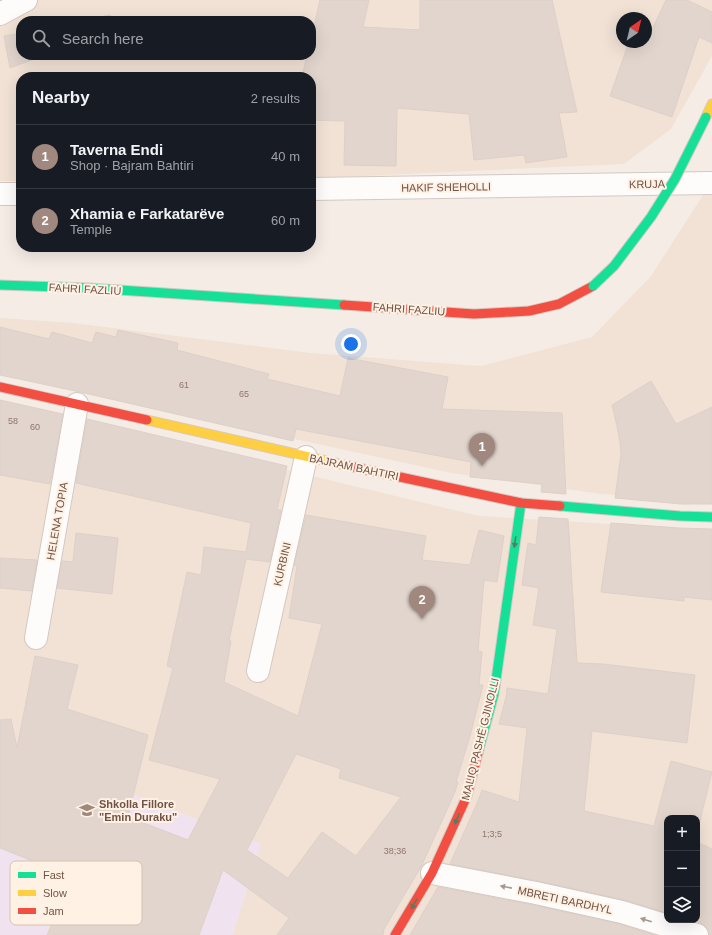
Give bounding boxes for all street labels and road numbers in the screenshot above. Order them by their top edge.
street label: KRUJA [629,178,666,190]
street label: HAKIF SHEHOLLI [401,180,491,194]
street label: FAHRI FAZLIU [48,281,122,297]
street label: FAHRI FAZLIU [372,300,446,318]
street label: BAJRAM BAHTIRI [308,452,400,482]
street label: HELENA TOPIA [44,480,70,561]
street label: KURBINI [271,541,293,587]
street label: MALIQ PASHË GJINOLLI [459,677,501,801]
street label: MBRETI BARDHYL [517,884,613,916]

